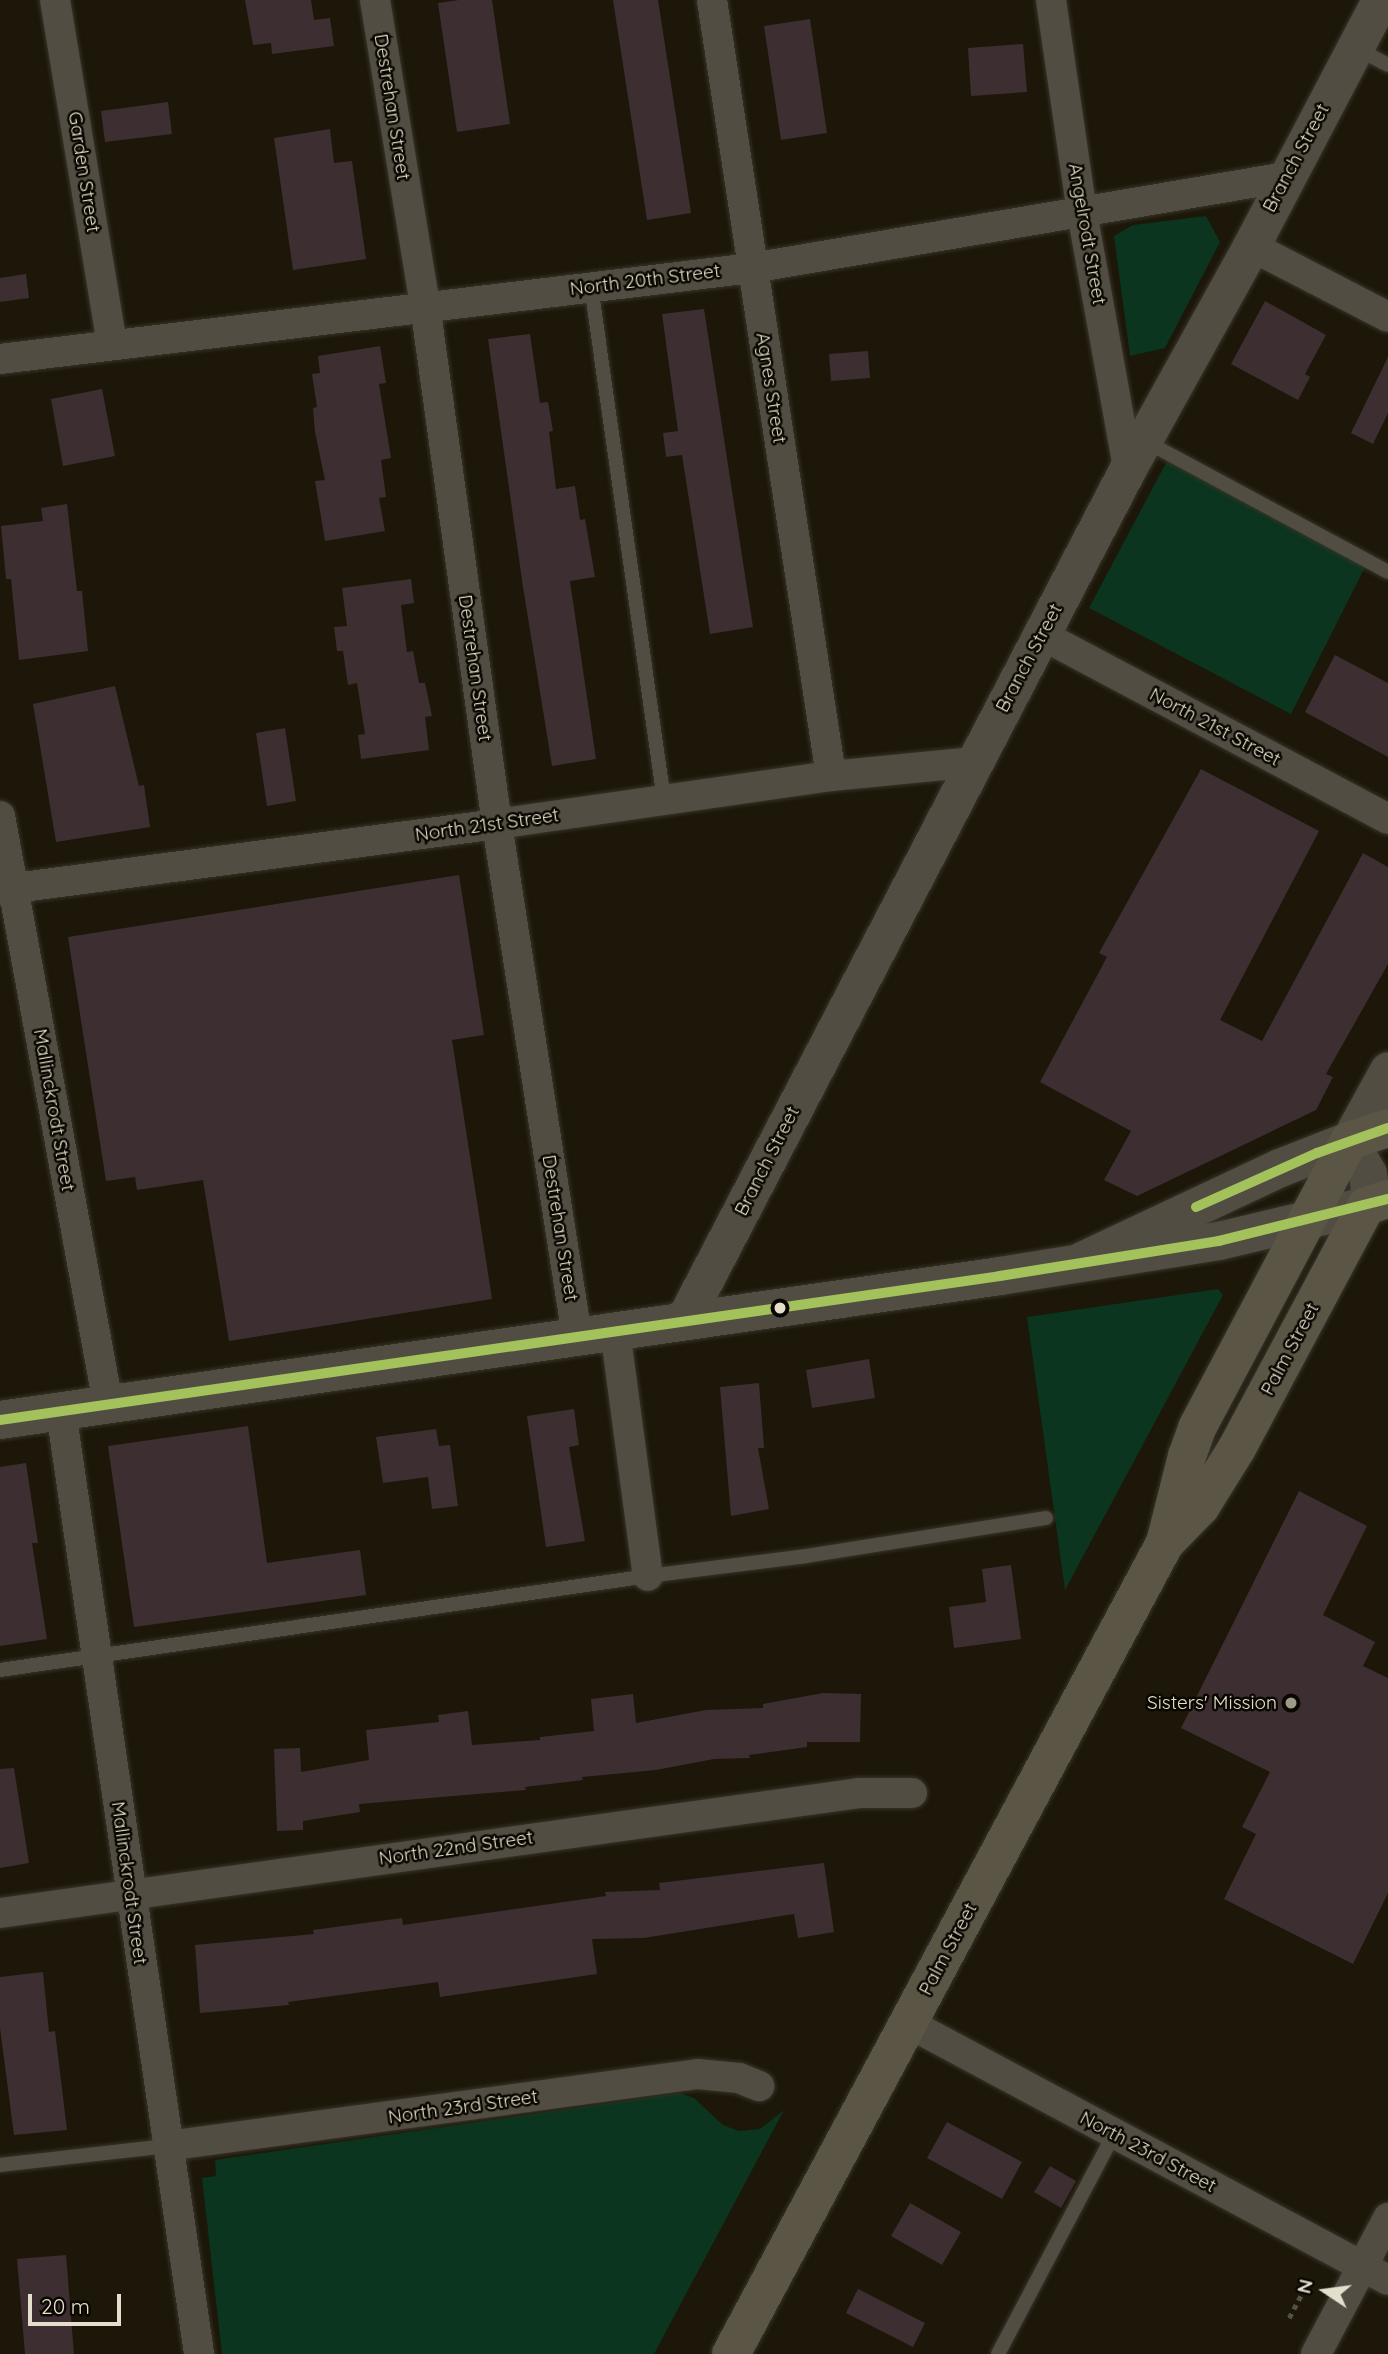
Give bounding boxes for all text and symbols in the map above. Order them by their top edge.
street label: Destrehan Street [369,32,415,182]
street label: Branch Street [1258,100,1334,216]
street label: Garden Street [63,110,105,234]
street label: Angelrodt Street [1063,161,1111,307]
street label: North 20th Street [569,259,721,301]
street label: Agnes Street [751,331,791,445]
street label: Destrehan Street [453,593,497,743]
street label: Branch Street [991,600,1067,716]
street label: North 21st Street [1146,683,1284,771]
street label: North 21st Street [414,804,560,846]
street label: Mallinckrodt Street [28,1027,80,1193]
street label: Branch Street [730,1102,804,1220]
street label: Destrehan Street [537,1153,583,1303]
street label: Palm Street [1256,1299,1324,1399]
unlabelled marker [773,1301,787,1315]
place label: Sisters' Mission [1147,1692,1277,1714]
marker: Sisters' Mission [1283,1695,1299,1711]
street label: Mallinckrodt Street [106,1800,152,1966]
street label: North 22nd Street [377,1826,535,1870]
street label: Palm Street [914,1899,982,1999]
street label: North 23rd Street [387,2085,539,2129]
street label: North 23rd Street [1076,2106,1220,2198]
north arrow [1290,2256,1360,2326]
text: N [1291,2277,1318,2296]
scale bar [32,2280,124,2324]
text: 20 m [41,2293,90,2319]

